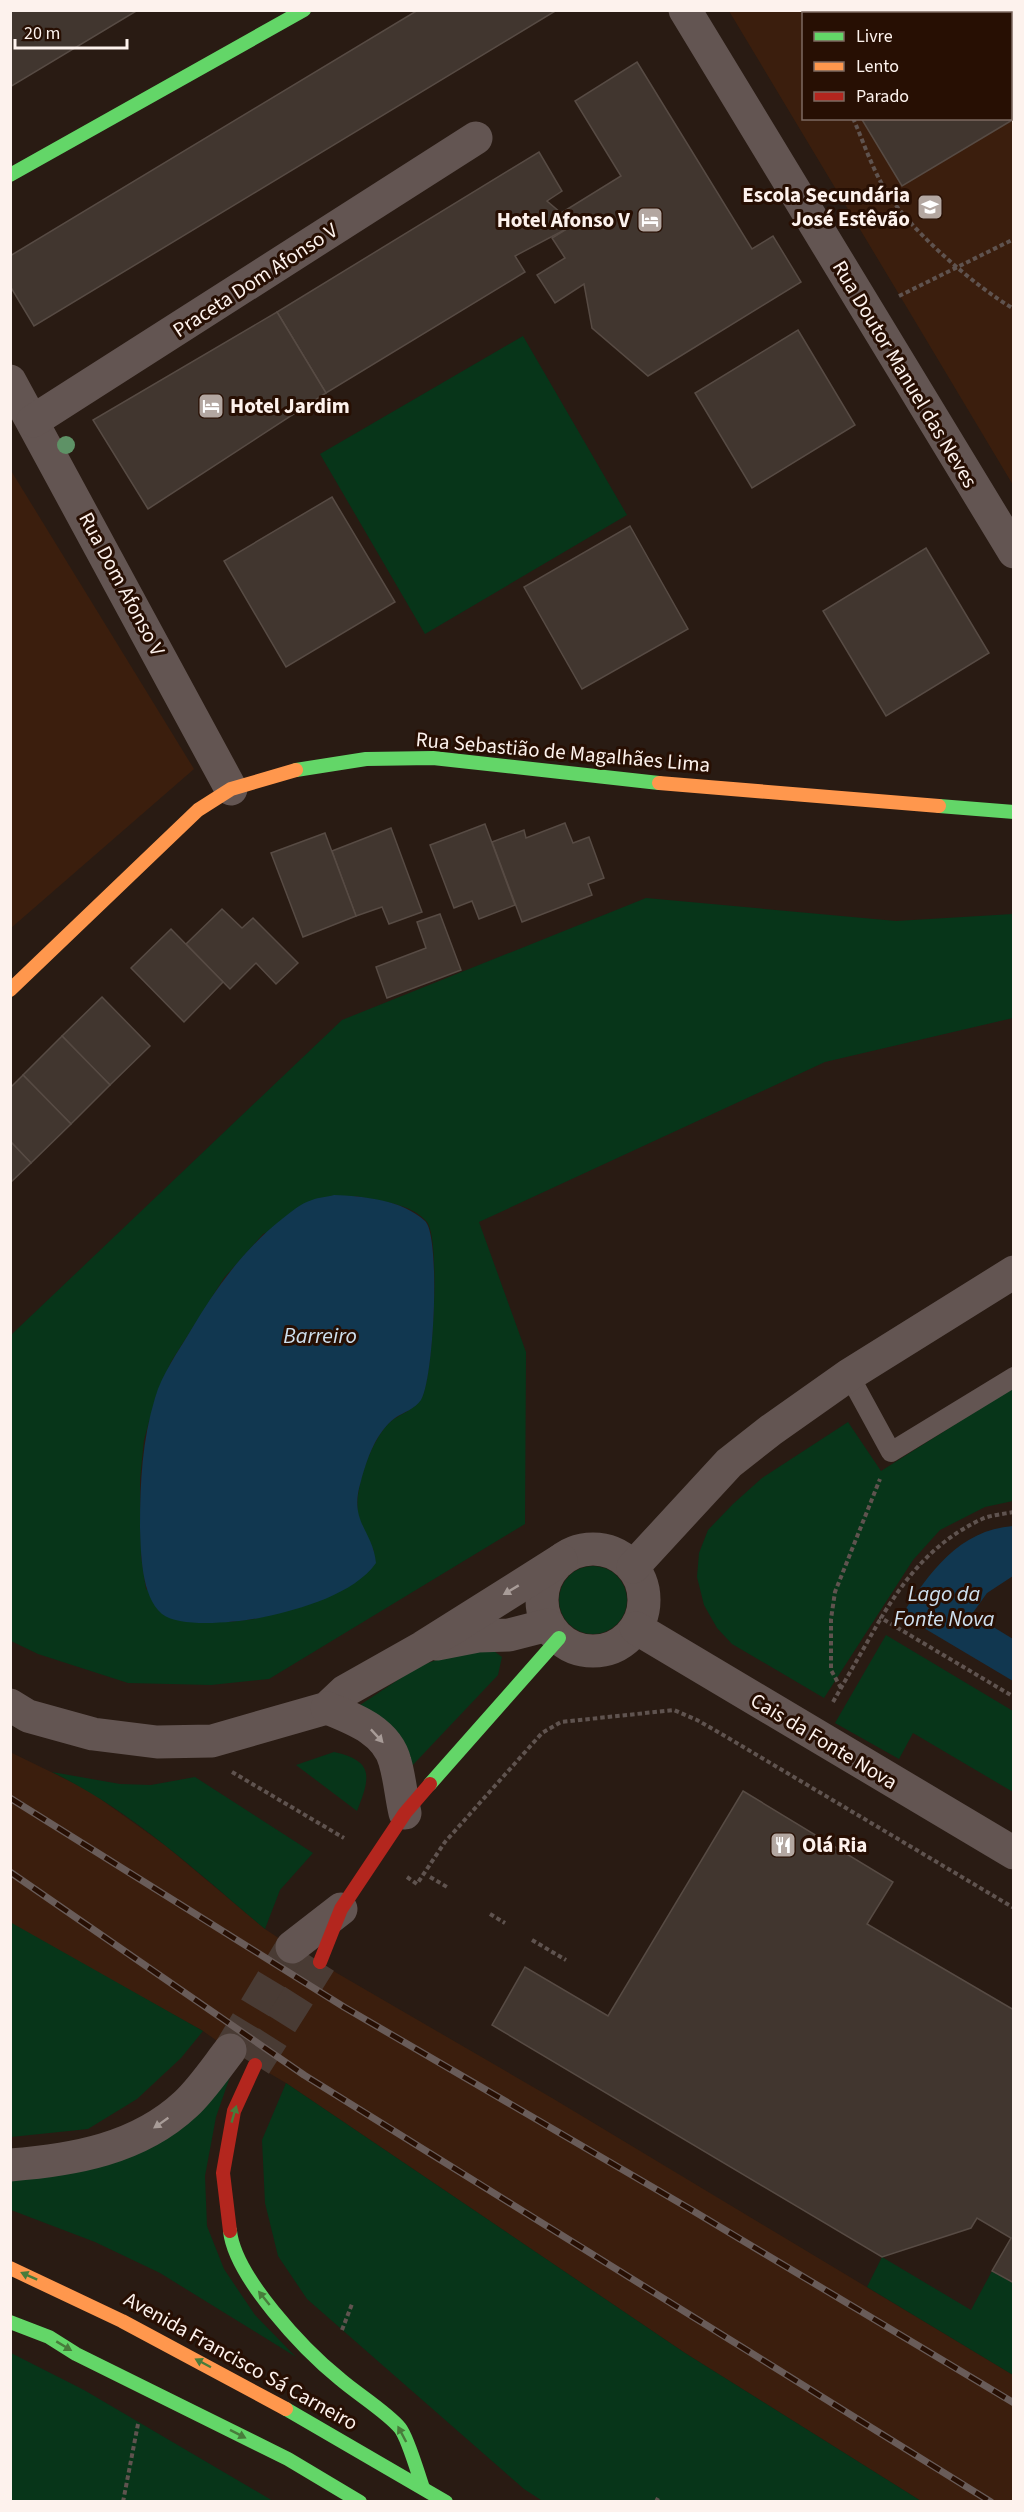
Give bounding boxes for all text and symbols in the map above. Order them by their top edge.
scale bar [15,12,128,50]
legend [802,12,1012,120]
text: 20 m [24,21,60,46]
text: Livre [856,24,893,49]
text: Lento [856,54,899,79]
text: Parado [856,84,909,109]
place label: Escola Secundária José Estêvão [742,180,910,234]
school or university icon: Escola Secundária José Estêvão [915,192,945,222]
place label: Hotel Afonso V [497,205,630,235]
hotel icon: Hotel Afonso V [635,205,665,235]
street label: Praceta Dom Afonso V [167,215,343,345]
street label: Rua Doutor Manuel das Neves [825,255,985,494]
hotel icon: Hotel Jardim [196,391,226,421]
place label: Hotel Jardim [230,391,350,421]
street label: Rua Dom Afonso V [71,507,173,662]
street label: Rua Sebastião de Magalhães Lima [414,724,712,780]
water label: Barreiro [283,1320,357,1352]
water label: Lago da Fonte Nova [893,1578,995,1635]
one-way arrow [502,1585,519,1595]
street label: Cais da Fonte Nova [745,1685,903,1797]
one-way arrow [370,1729,384,1744]
restaurant icon: Olá Ria [768,1830,798,1860]
place label: Olá Ria [802,1830,867,1860]
one-way arrow [230,2105,239,2123]
one-way arrow [153,2117,169,2128]
one-way arrow [19,2271,37,2281]
street label: Avenida Francisco Sá Carneiro [119,2284,363,2438]
one-way arrow [257,2290,270,2306]
one-way arrow [55,2341,72,2351]
one-way arrow [194,2358,211,2368]
one-way arrow [397,2425,407,2443]
one-way arrow [229,2429,246,2439]

